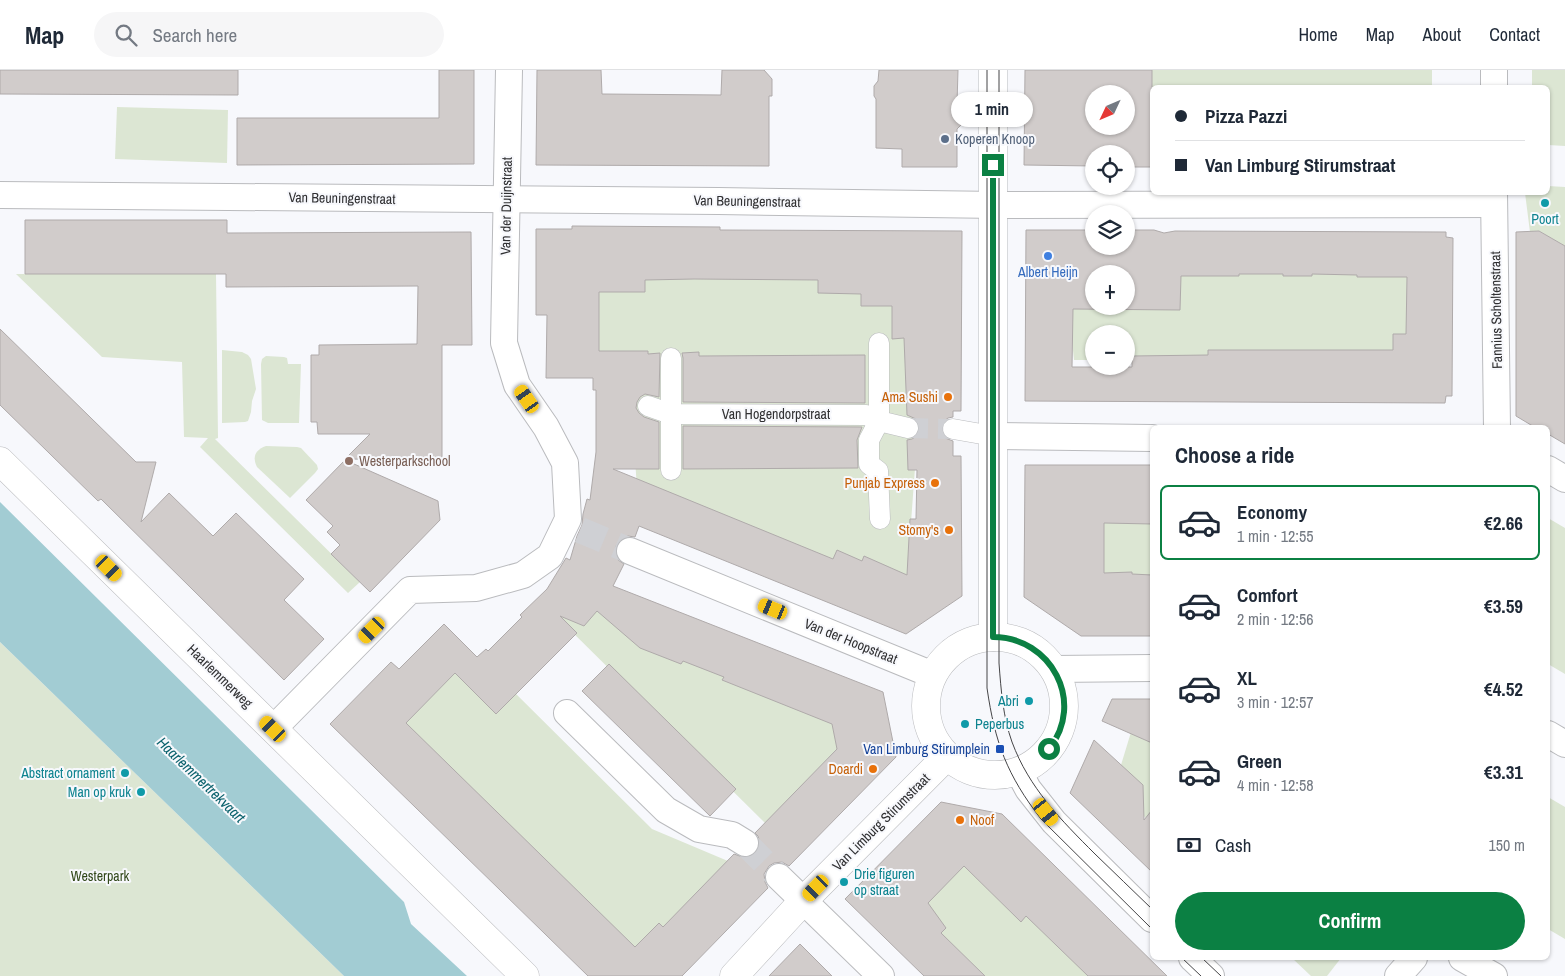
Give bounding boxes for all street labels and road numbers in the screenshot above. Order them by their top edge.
street label: Van der Duijnstraat [496,157,516,255]
street label: Van Beuningenstraat [288,188,396,208]
street label: Van Beuningenstraat [693,191,801,211]
street label: Fannius Scholtenstraat [1486,251,1506,369]
street label: Van Hogendorpstraat [722,405,830,423]
street label: Van der Hoopstraat [802,614,900,668]
street label: Haarlemmerweg [183,640,257,712]
street label: Van Limburg Stirumstraat [828,769,934,875]

